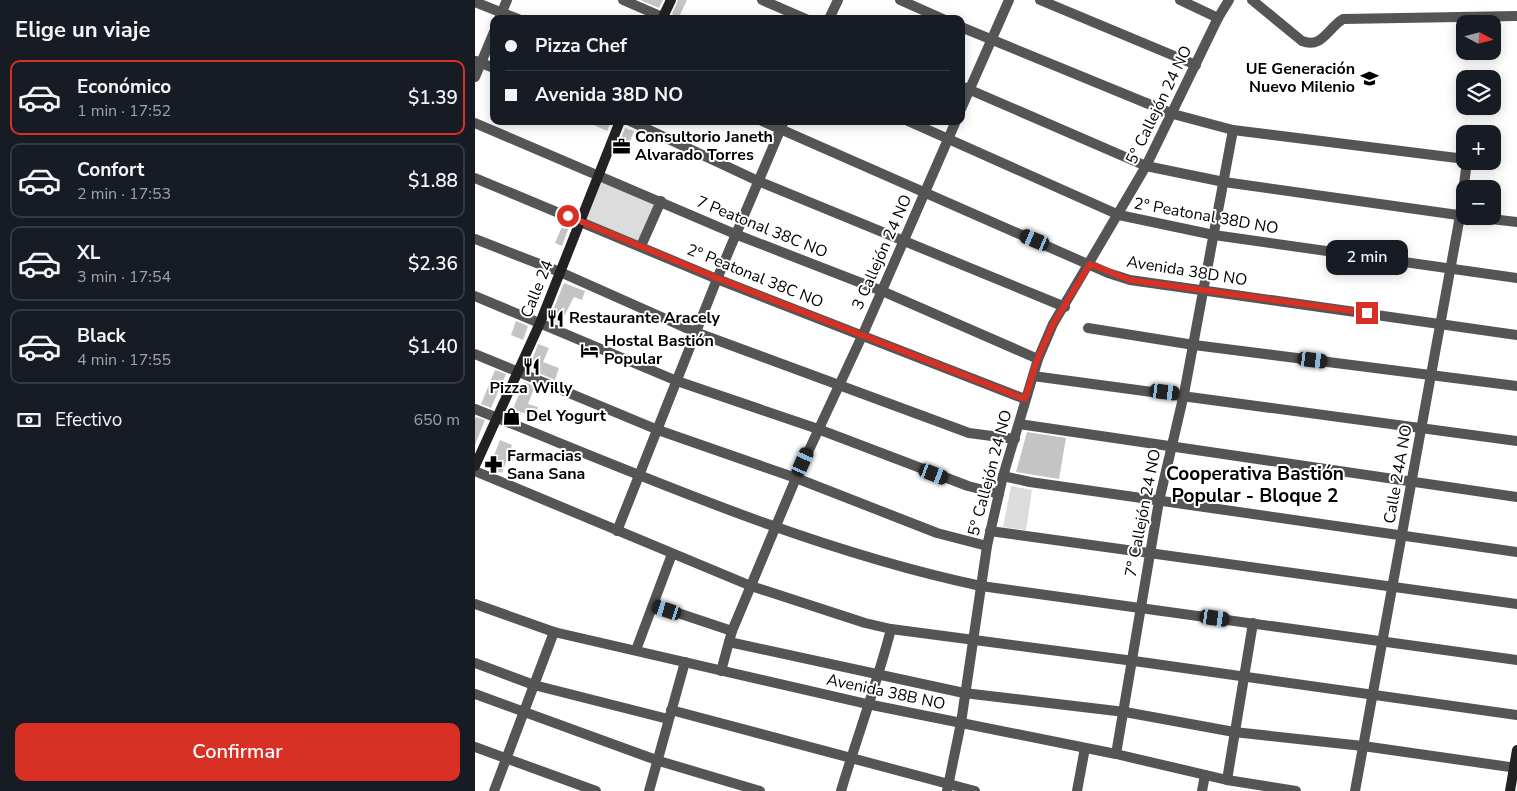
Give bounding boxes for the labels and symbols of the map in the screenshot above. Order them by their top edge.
north arrow [1456,15,1501,60]
street label: 5° Callejón 24 NO [1121,42,1197,168]
place label: UE Generación Nuevo Milenio [1246,58,1355,98]
school or university icon: UE Generación Nuevo Milenio [1359,68,1379,88]
place label: Consultorio Janeth Alvarado Torres [635,126,773,166]
office icon: Consultorio Janeth Alvarado Torres [611,136,631,156]
street label: 7 Peatonal 38C NO [693,191,831,263]
street label: 3 Callejón 24 NO [847,191,917,313]
street label: 2° Peatonal 38D NO [1132,192,1280,240]
route start [557,205,579,227]
car [1018,227,1051,253]
street label: 2° Peatonal 38C NO [683,239,827,313]
callout: 2 min [1326,240,1408,276]
street label: Avenida 38D NO [1125,251,1249,291]
street label: Calle 24 [516,257,559,321]
route end [1356,302,1378,324]
place label: Restaurante Aracely [569,307,720,329]
restaurant icon: Restaurante Aracely [545,308,565,328]
place label: Hostal Bastión Popular [604,330,714,370]
hotel icon: Hostal Bastión Popular [580,340,600,360]
car [1297,351,1328,369]
restaurant icon: Pizza Willy [521,356,541,376]
place label: Pizza Willy [490,377,573,399]
car [1149,383,1180,401]
place label: Del Yogurt [526,405,607,427]
shop icon: Del Yogurt [502,406,522,426]
street label: 5° Callejón 24 NO [963,407,1017,539]
street label: Calle 24A NO [1378,423,1418,525]
place label: Farmacias Sana Sana [507,445,585,485]
car [790,445,815,479]
street label: 7° Callejón 24 NO [1120,447,1166,579]
pharmacy icon: Farmacias Sana Sana [483,455,503,475]
district label: Cooperativa Bastión Popular - Bloque 2 [1166,461,1344,509]
car [917,462,950,486]
car [650,598,683,622]
car [1199,608,1230,628]
street label: Avenida 38B NO [825,669,947,715]

